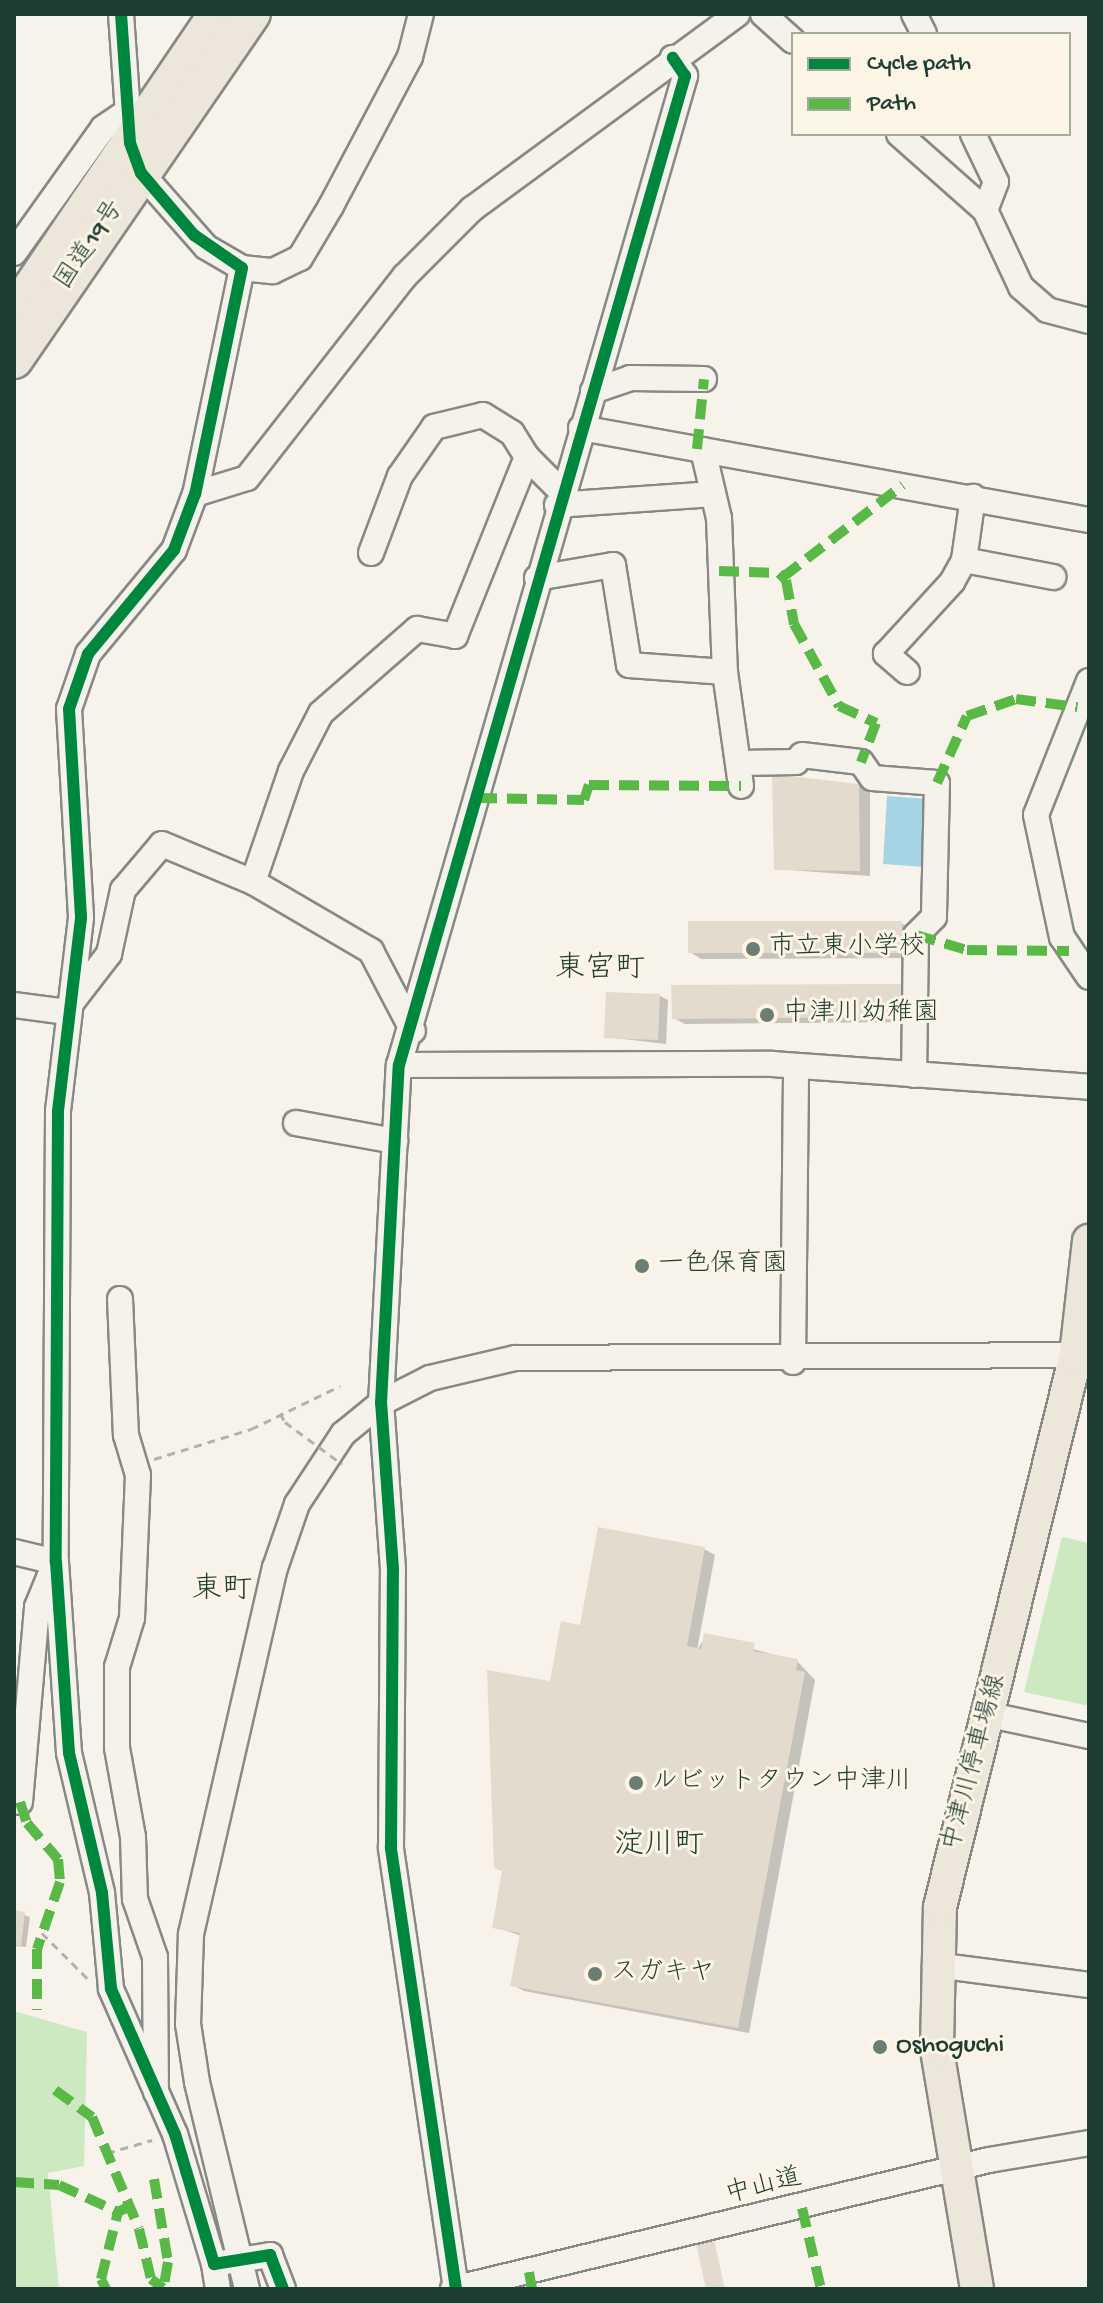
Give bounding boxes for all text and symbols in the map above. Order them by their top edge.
legend [791,32,1071,136]
text: Cycle path [867,50,971,79]
text: Path [867,90,916,119]
street label: 国道19号 [50,195,132,297]
place label: 市立東小学校 [769,933,925,965]
marker: 市立東小学校 [744,940,762,958]
district label: 東宮町 [555,953,645,989]
place label: 中津川幼稚園 [783,999,939,1031]
marker: 中津川幼稚園 [758,1006,776,1024]
place label: 一色保育園 [658,1250,788,1282]
marker: 一色保育園 [633,1257,651,1275]
district label: 東町 [192,1574,252,1610]
street label: 中津川停車場線 [937,1671,1015,1855]
place label: ルビットタウン中津川 [652,1767,912,1799]
marker: ルビットタウン中津川 [627,1774,645,1792]
district label: 淀川町 [614,1829,704,1865]
place label: スガキヤ [611,1958,715,1990]
marker: スガキヤ [586,1965,604,1983]
place label: Oshoguchi [896,2031,1004,2063]
marker: Oshoguchi [871,2038,889,2056]
street label: 中山道 [722,2163,806,2213]

